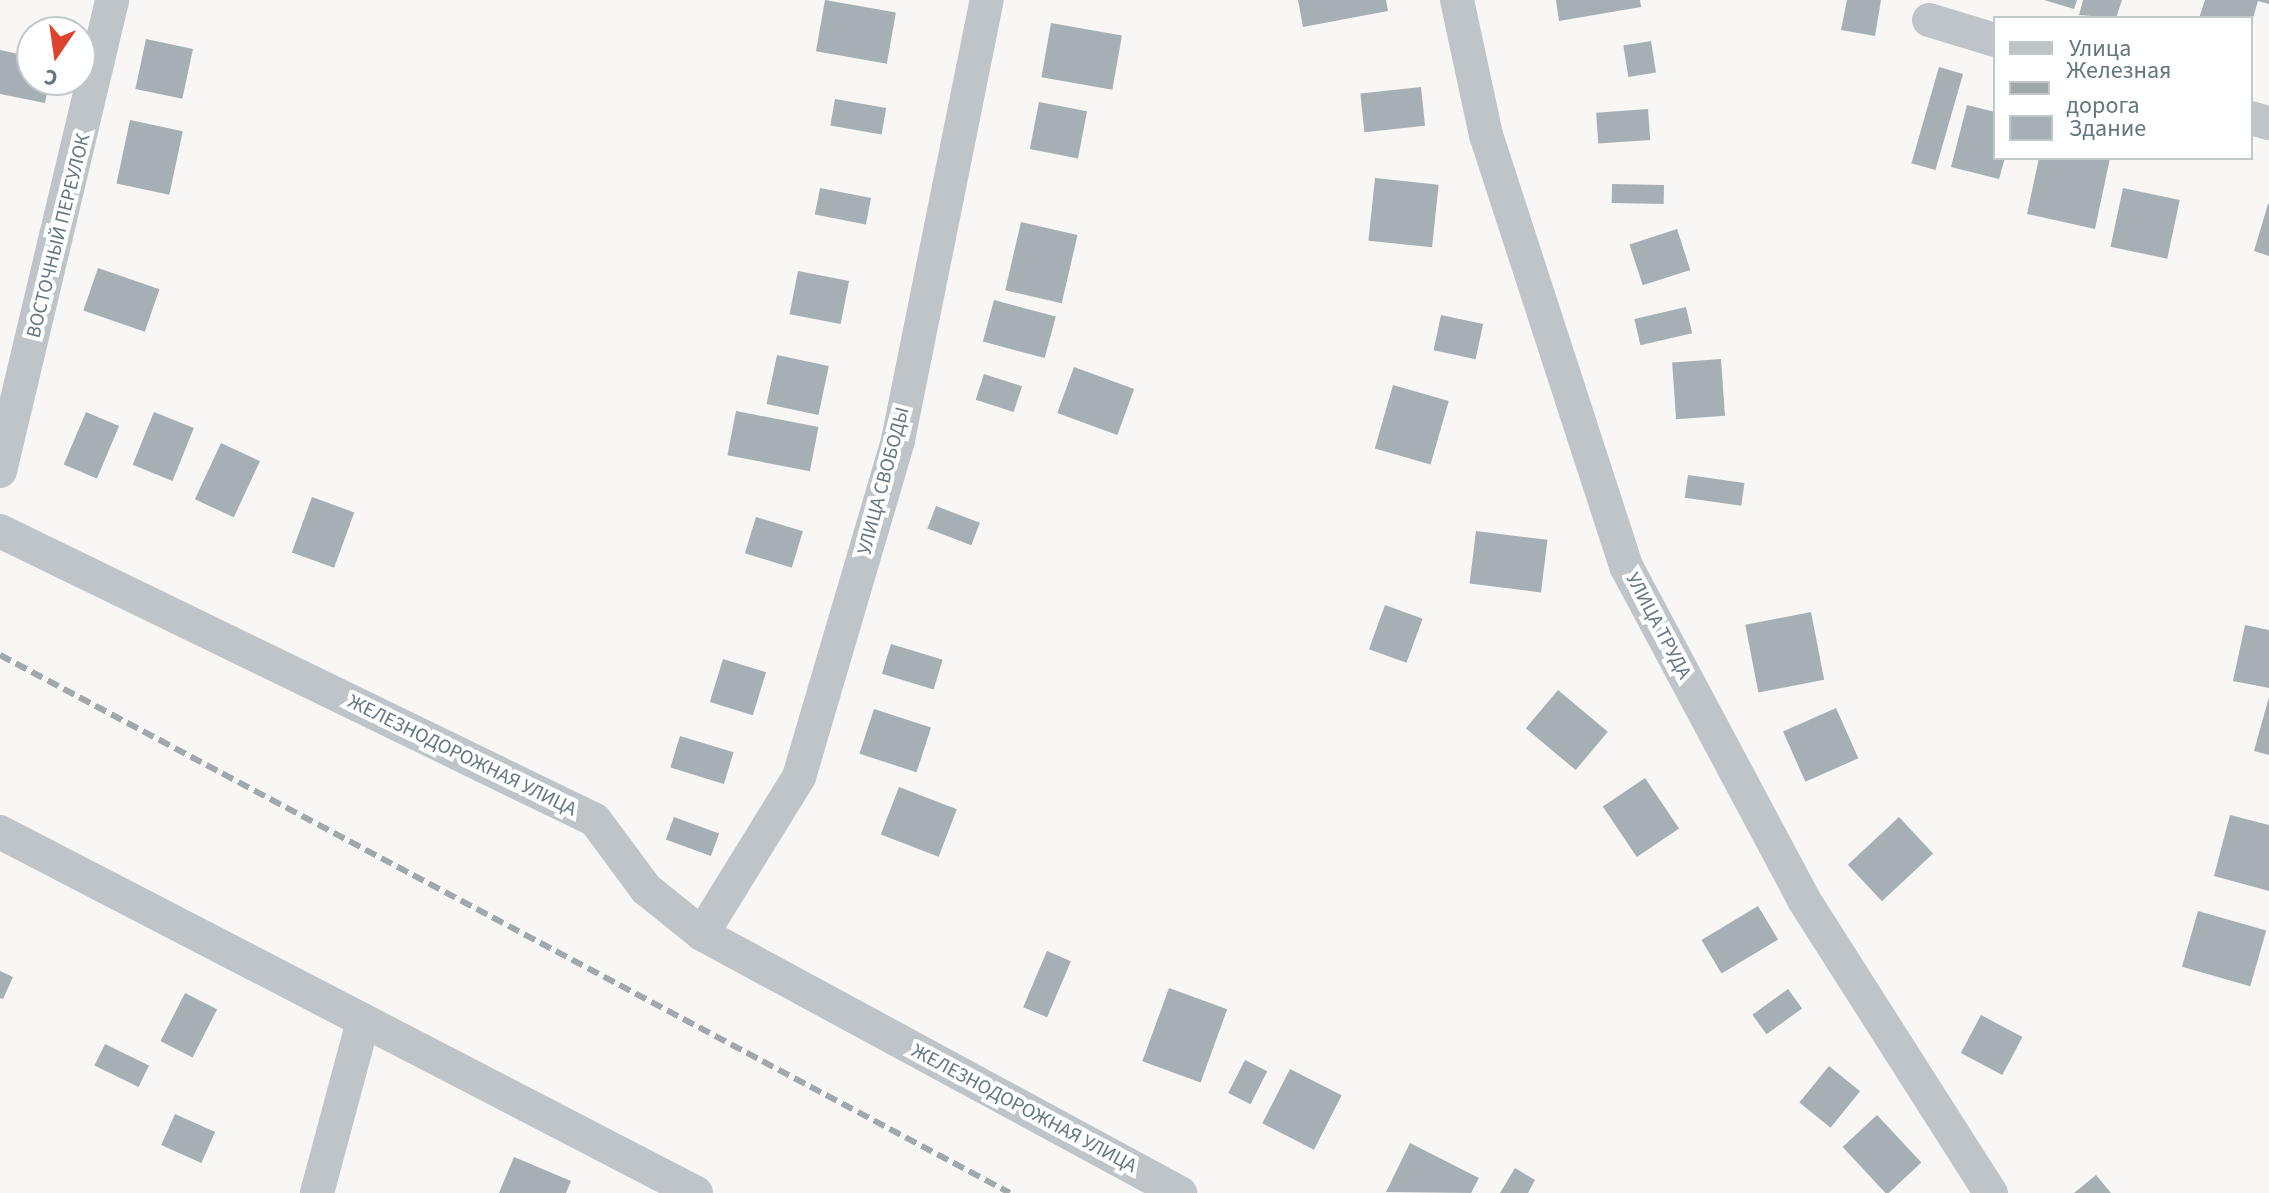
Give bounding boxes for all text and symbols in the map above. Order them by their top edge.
north arrow [16,16,96,96]
legend [1993,16,2253,160]
text: Улица [2069,31,2131,66]
text: Железная дорога [2066,53,2171,123]
text: С [41,60,61,94]
text: Здание [2069,111,2146,146]
street label: ВОСТОЧНЫЙ ПЕРЕУЛОК [22,131,96,341]
street label: УЛИЦА СВОБОДЫ [853,405,915,557]
street label: УЛИЦА ТРУДА [1620,569,1696,683]
street label: ЖЕЛЕЗНОДОРОЖНАЯ УЛИЦА [344,690,580,822]
street label: ЖЕЛЕЗНОДОРОЖНАЯ УЛИЦА [907,1039,1141,1179]

